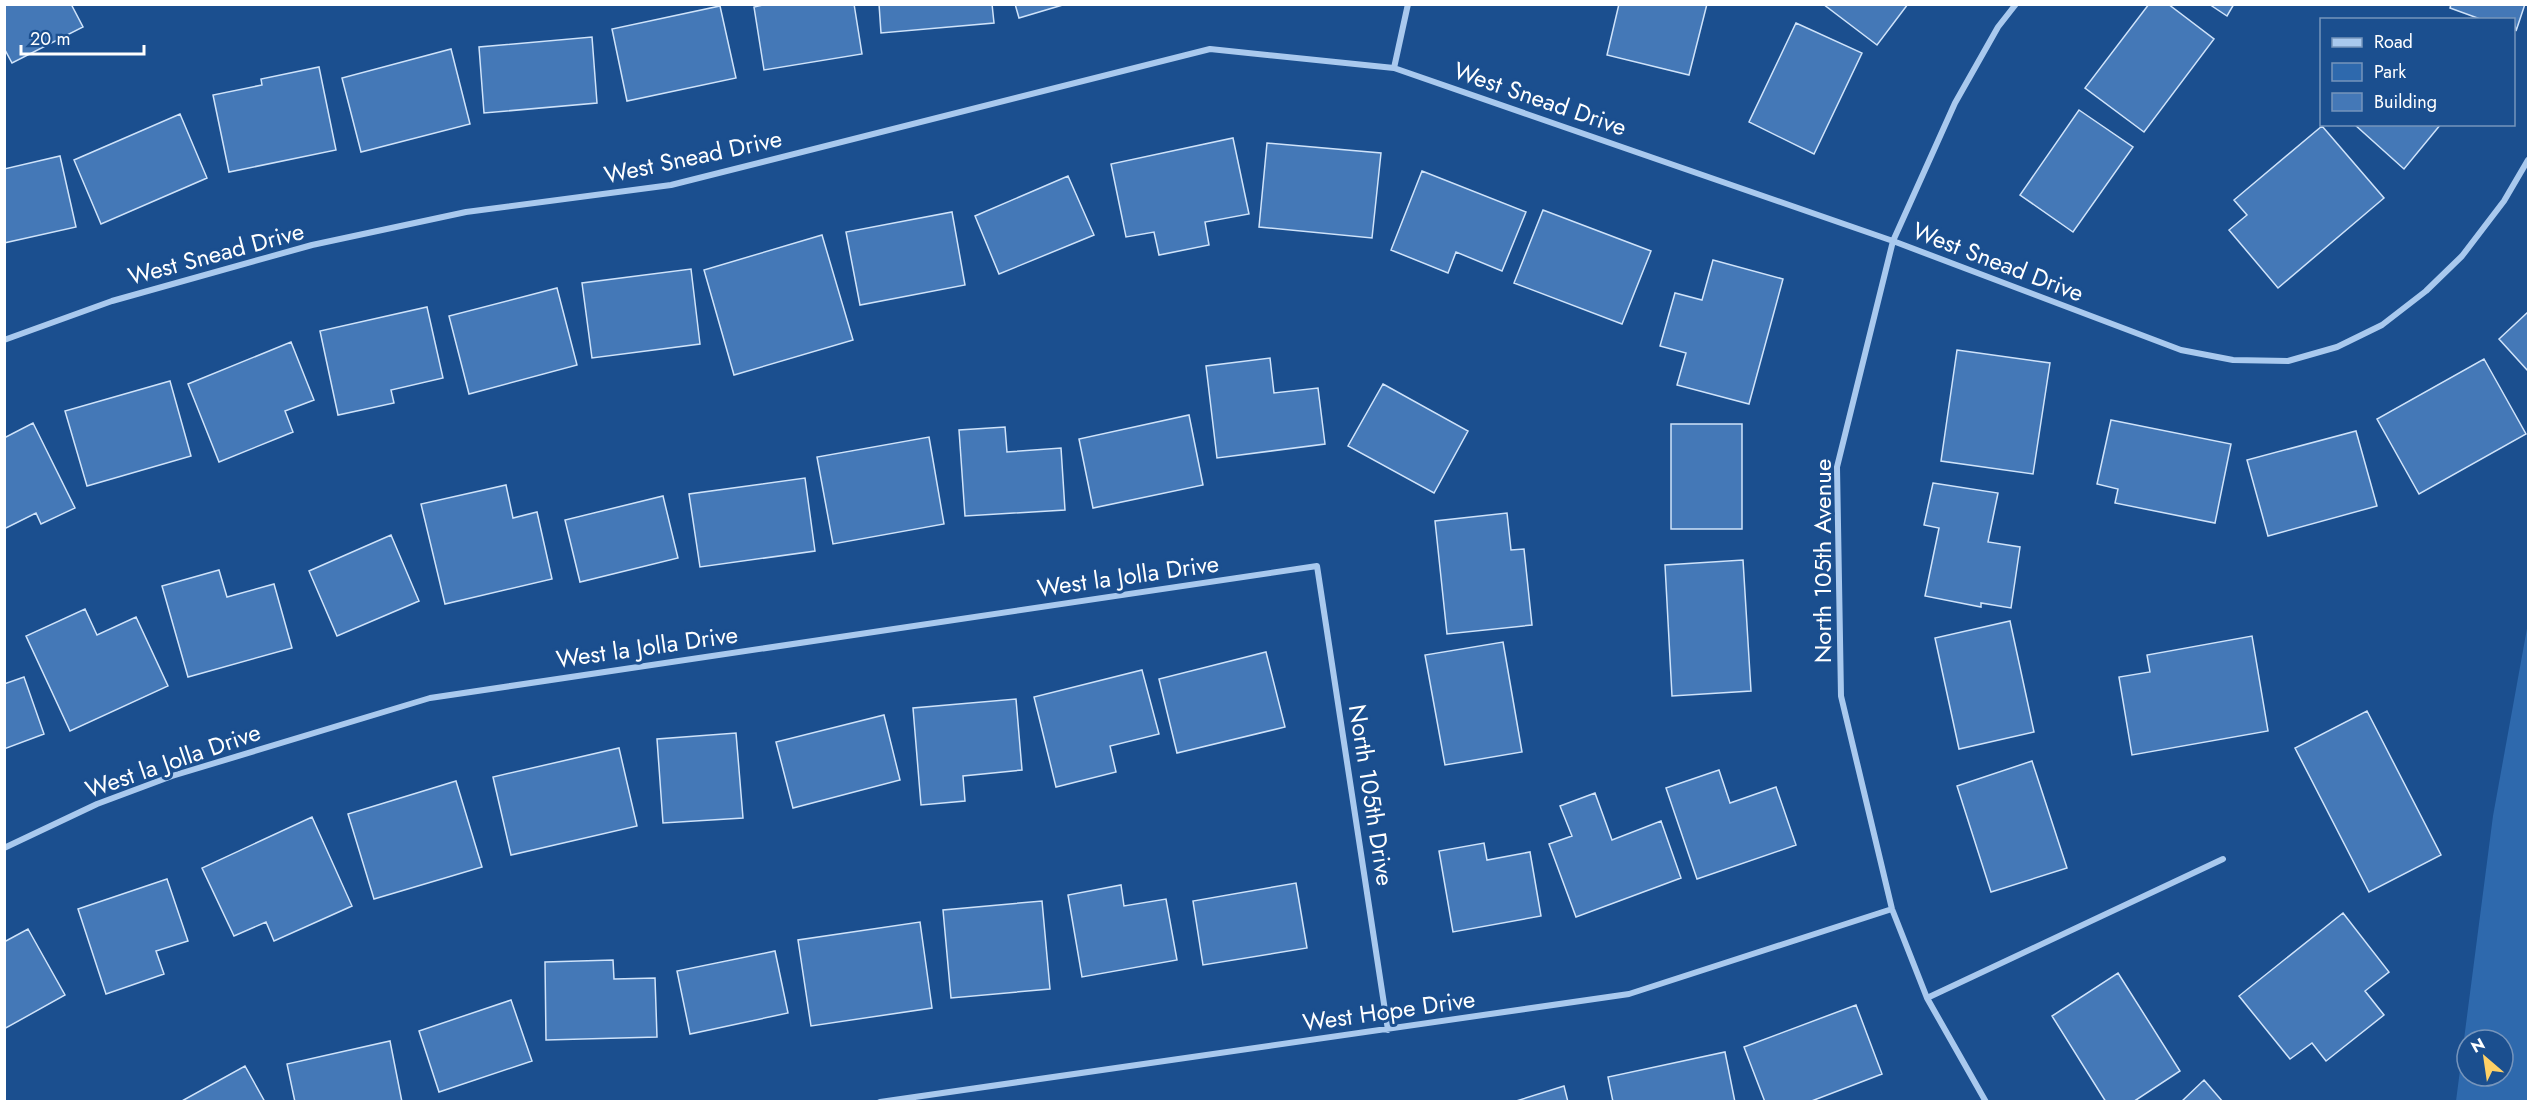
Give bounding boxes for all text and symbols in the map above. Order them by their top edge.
scale bar [21,18,144,56]
legend [2320,18,2515,126]
text: 20 m [30,26,70,52]
text: Road [2374,29,2413,55]
street label: West Snead Drive [1449,53,1631,144]
text: Park [2374,59,2406,85]
text: Building [2374,89,2437,115]
street label: West Snead Drive [601,121,785,192]
street label: West Snead Drive [124,213,308,294]
street label: West Snead Drive [1908,213,2089,310]
street label: North 105th Avenue [1805,459,1840,663]
street label: West la Jolla Drive [1035,545,1221,606]
street label: West la Jolla Drive [554,616,740,677]
street label: North 105th Drive [1340,702,1403,888]
street label: West la Jolla Drive [81,714,265,807]
street label: West Hope Drive [1300,981,1477,1040]
north arrow [2455,1028,2515,1088]
text: N [2467,1032,2489,1058]

